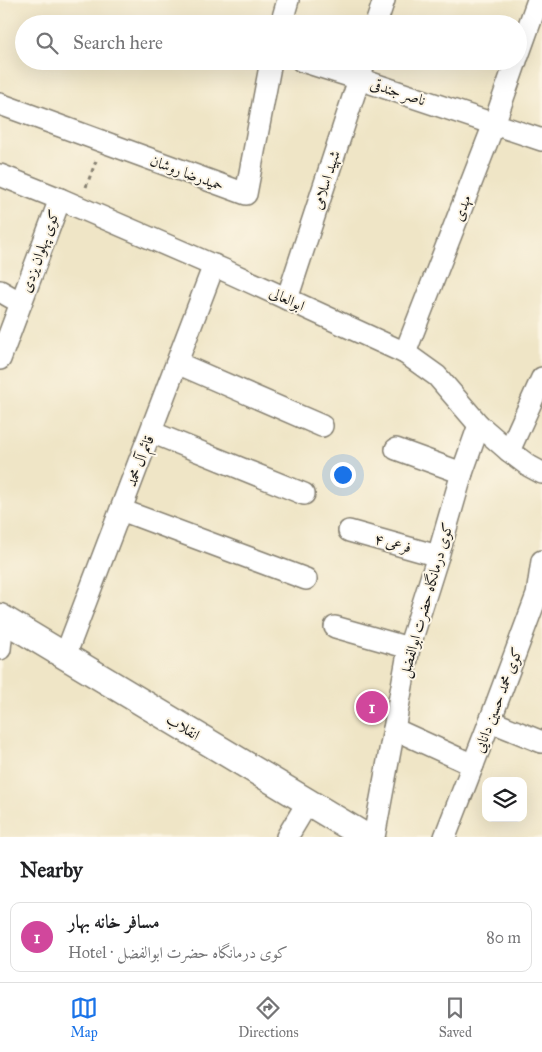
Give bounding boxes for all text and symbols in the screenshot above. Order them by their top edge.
search box [15,15,527,70]
icon: search [33,29,61,57]
text: Search here [73,31,163,54]
street label: ناصر جندقی [368,75,428,110]
street label: شهید اسلامی [308,148,345,212]
street label: حمیدرضا روشان [148,151,226,195]
street label: مهدی [449,192,476,224]
street label: کوی پهلوان یزدی [17,207,64,295]
street label: ابوالعالی [266,283,308,315]
street label: قائم آل محمد [122,433,162,491]
your location [330,462,356,488]
street label: کوی درمانگاه حضرت ابوالفضل [394,520,459,680]
street label: فرعی ۴ [372,529,414,558]
street label: کوی محمد حسین دانایی [470,645,527,756]
pin: 1 [356,688,388,726]
street label: انقلاب [163,710,203,744]
map controls [482,777,527,822]
button: layers [482,777,527,822]
text: Nearby [20,857,83,883]
text: مسافر خانه بهار [68,910,160,933]
text: 1 [34,928,40,947]
text: 80 m [486,928,521,947]
text: Hotel · کوی درمانگاه حضرت ابوالفضل [68,943,288,962]
tab: Map [70,994,98,1041]
tab: Directions [238,994,299,1041]
tab: Saved [439,994,472,1041]

